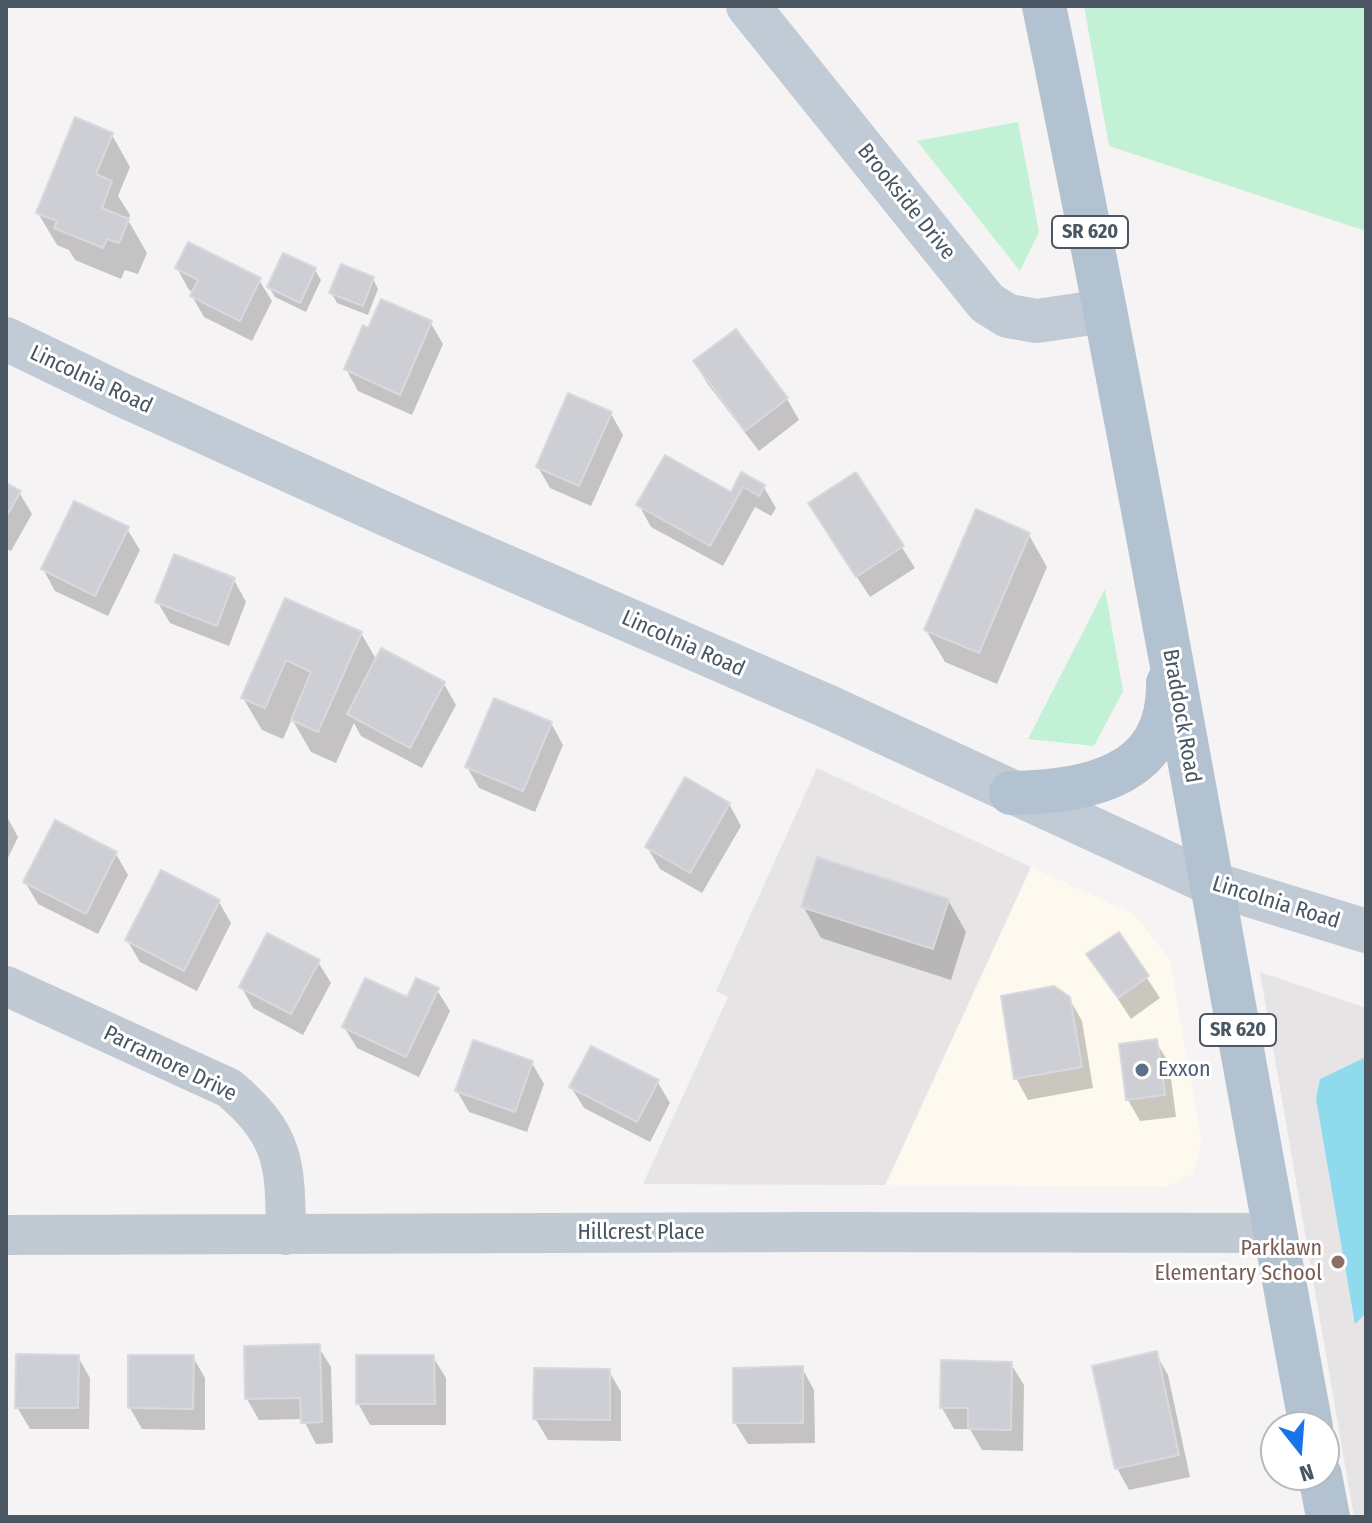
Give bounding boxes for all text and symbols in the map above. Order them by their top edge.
street label: Brookside Drive [851,139,961,265]
road number: SR 620 [1052,216,1128,248]
street label: Lincolnia Road [26,340,156,420]
street label: Lincolnia Road [617,605,749,683]
street label: Braddock Road [1156,647,1206,785]
street label: Lincolnia Road [1209,871,1343,935]
road number: SR 620 [1200,1014,1276,1046]
street label: Parramore Drive [99,1020,241,1108]
place label: Exxon [1158,1057,1211,1083]
marker: Exxon [1133,1061,1151,1079]
street label: Hillcrest Place [577,1220,705,1246]
place label: Parklawn Elementary School [1155,1236,1322,1288]
marker: Parklawn Elementary School [1329,1253,1347,1271]
north arrow [1260,1411,1340,1491]
text: N [1296,1458,1317,1487]

